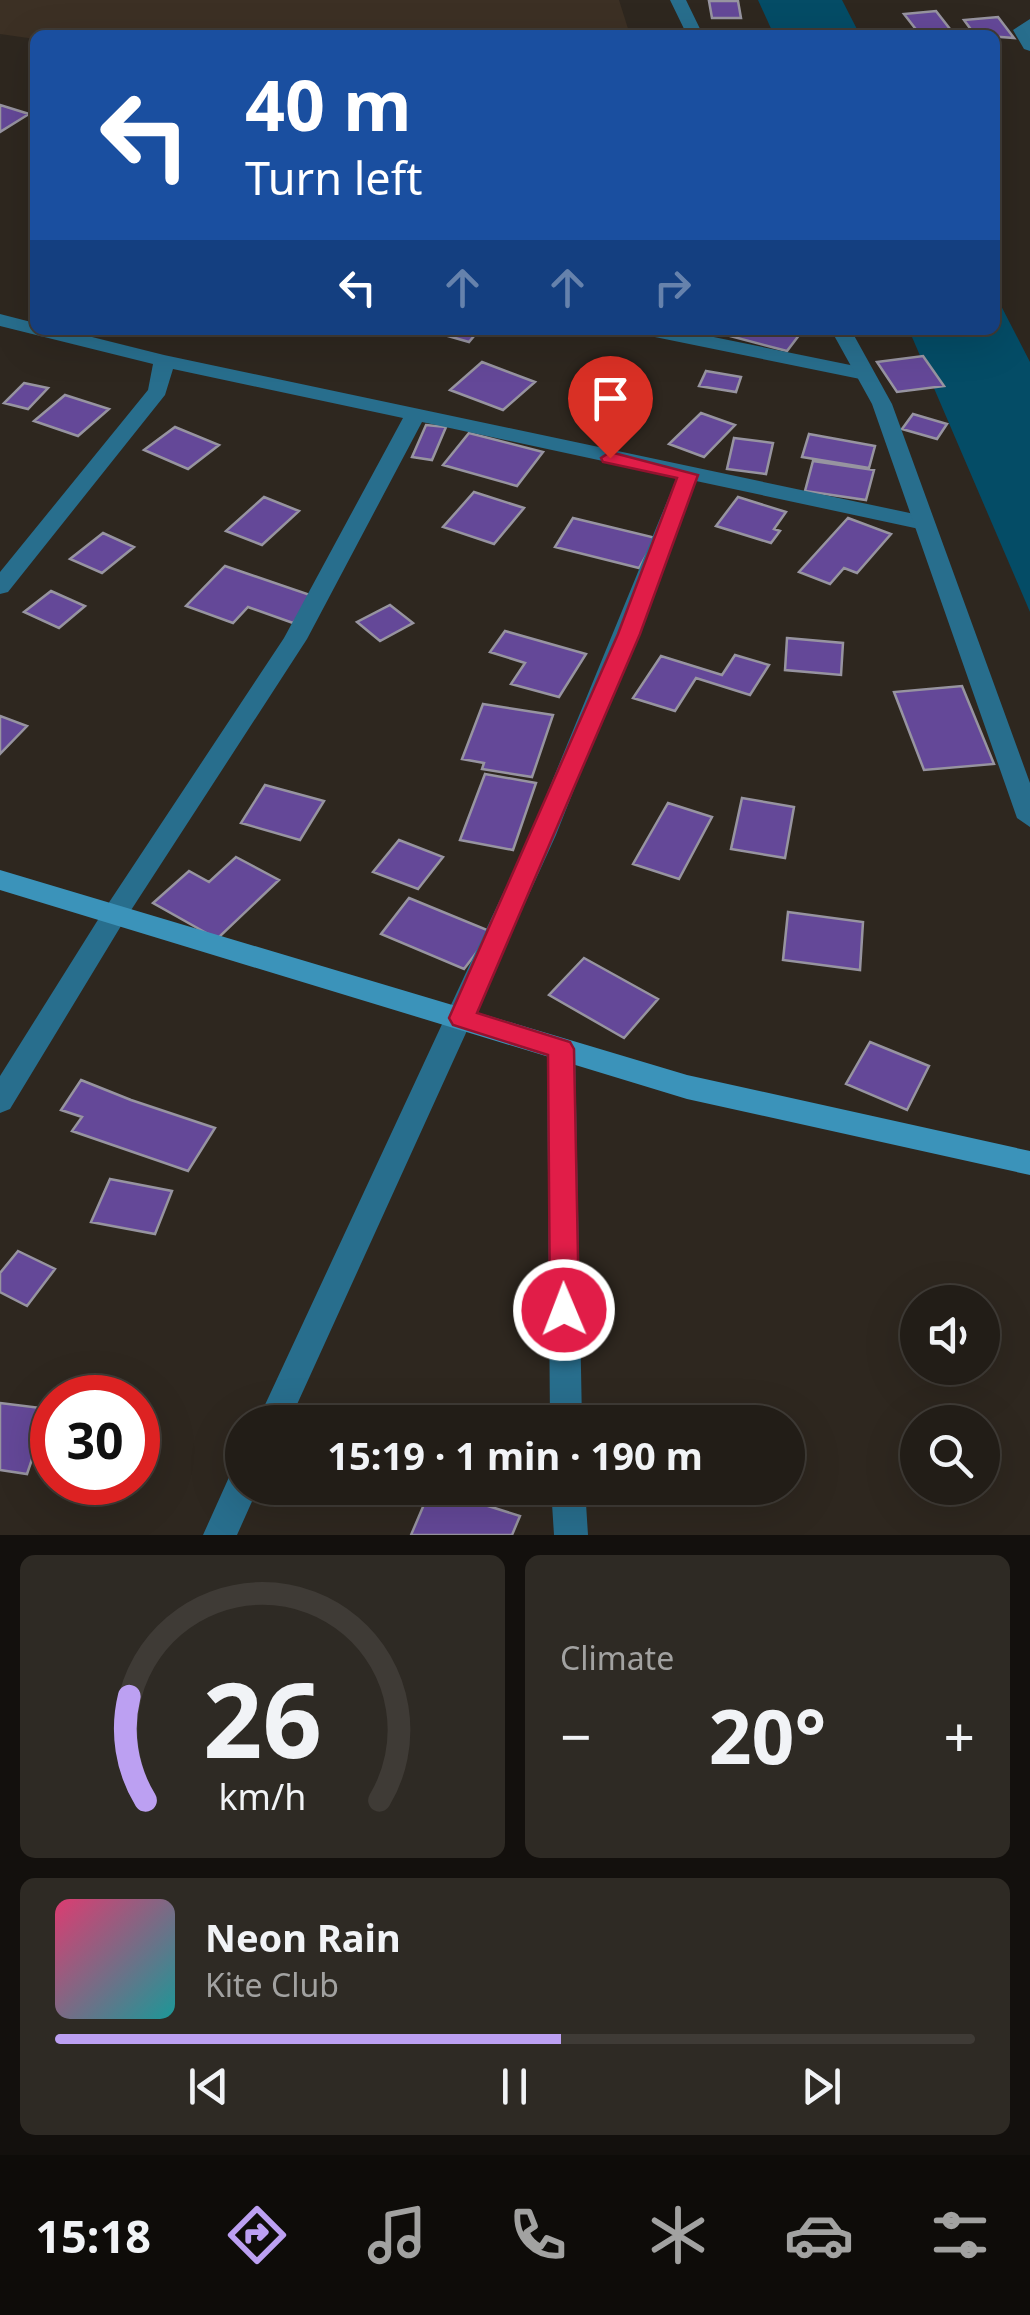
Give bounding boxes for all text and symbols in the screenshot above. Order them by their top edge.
text: 40 m [245,56,412,152]
icon: left [80,70,210,200]
text: Turn left [245,147,422,208]
icon: left [330,260,385,315]
icon: ahead [435,260,490,315]
icon: ahead [540,260,595,315]
icon: right [645,260,700,315]
pin [568,356,653,459]
icon: arrive [583,371,638,426]
position arrow [512,1258,616,1362]
map controls [900,1285,1000,1505]
button: sound [900,1285,1000,1385]
speed limit sign: 30 [30,1375,160,1505]
button: search [900,1405,1000,1505]
text: 15:19 · 1 min · 190 m [327,1429,703,1481]
text: Climate [560,1636,674,1679]
text: 26 [203,1647,322,1788]
text: 20° [709,1684,826,1786]
text: − [560,1698,591,1773]
text: + [944,1698,975,1773]
text: km/h [219,1772,306,1820]
text: Neon Rain [205,1911,401,1963]
text: Kite Club [205,1963,339,2006]
icon: previous [181,2059,236,2114]
icon: pause [487,2059,542,2114]
icon: next [794,2059,849,2114]
icon: directions [222,2200,292,2270]
icon: music [362,2200,432,2270]
icon: phone [503,2200,573,2270]
icon: climate [643,2200,713,2270]
icon: car [784,2200,854,2270]
icon: filters [925,2200,995,2270]
text: 15:18 [35,2205,151,2266]

